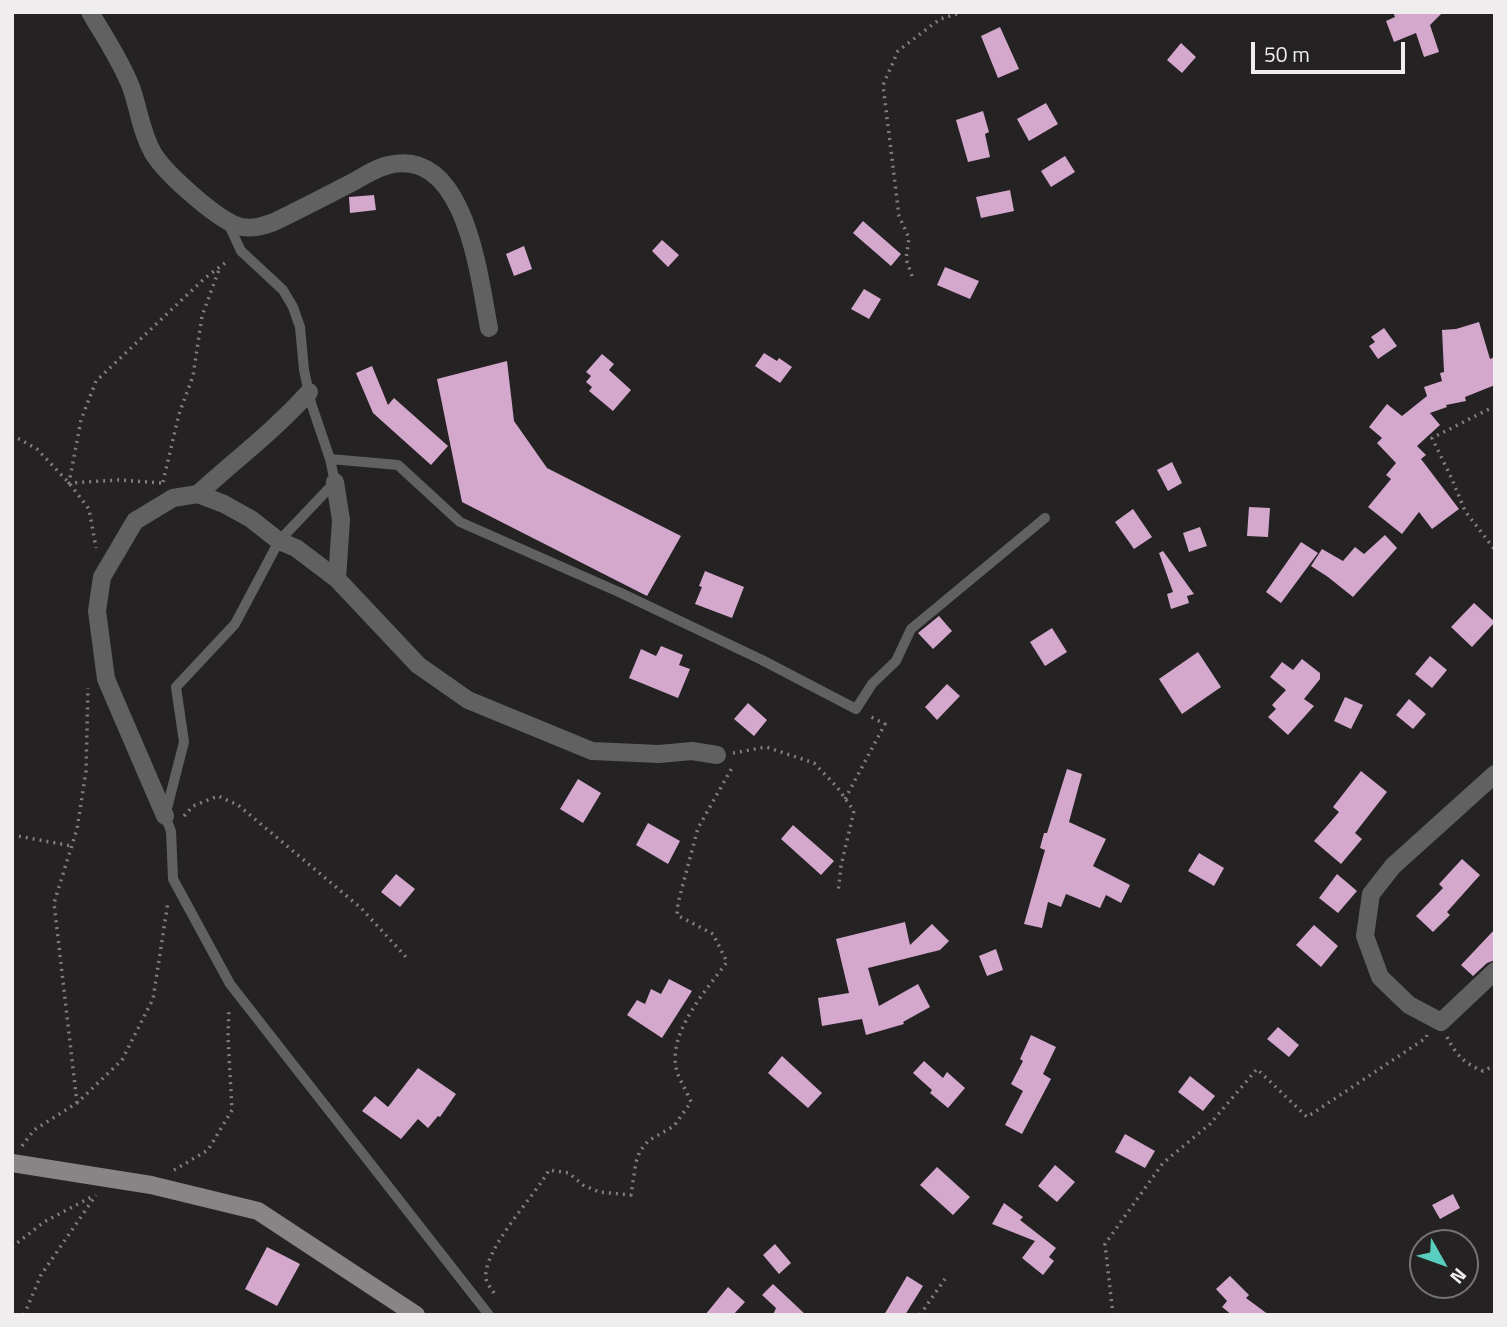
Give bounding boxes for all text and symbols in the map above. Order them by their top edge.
scale bar [1255,28,1409,72]
text: 50 m [1264,38,1310,70]
north arrow [1409,1229,1479,1299]
text: N [1444,1262,1474,1291]

